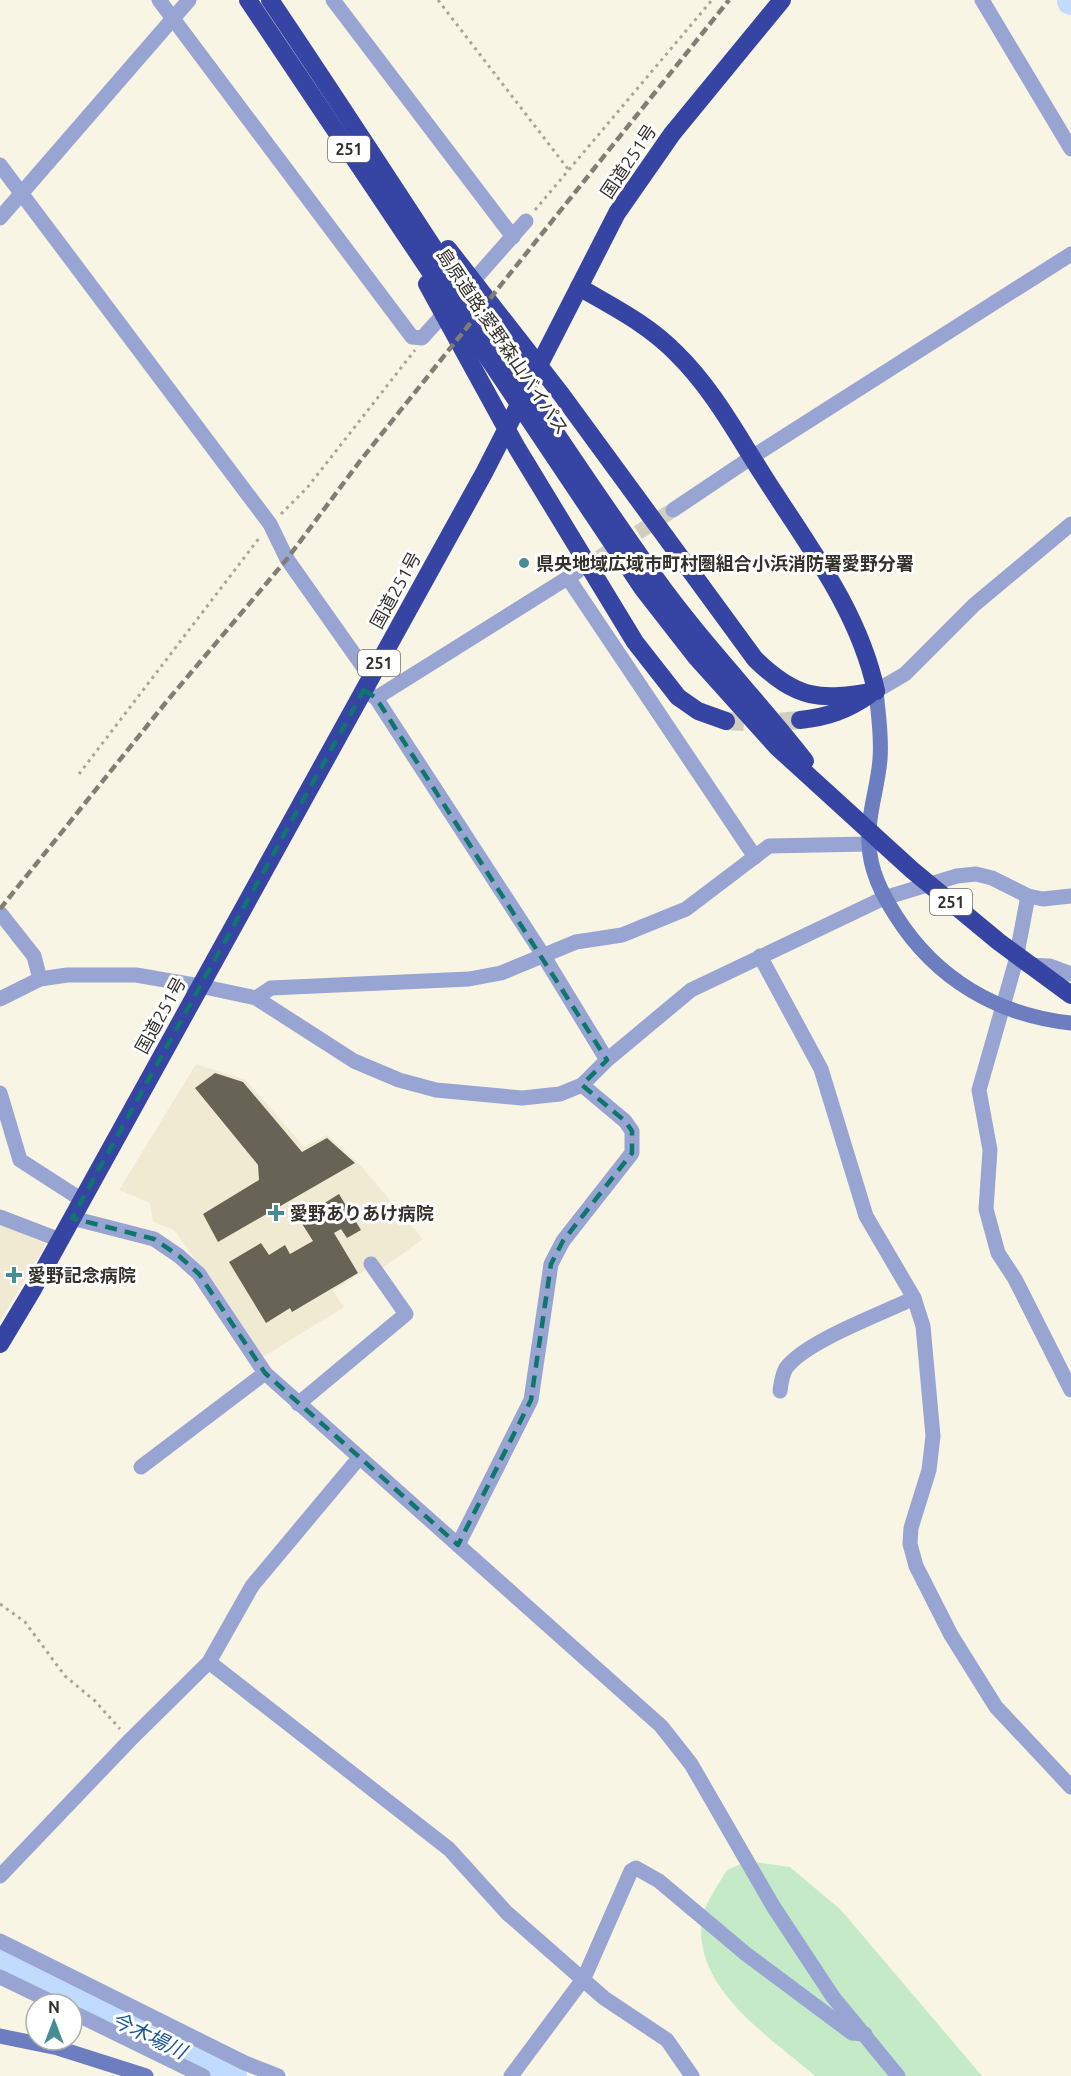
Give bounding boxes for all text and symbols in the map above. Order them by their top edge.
street label: 国道251号 [596,120,660,202]
road number: 251 [328,136,370,162]
street label: 島原道路;愛野森山バイパス [433,244,573,438]
street label: 国道251号 [366,548,424,632]
place label: 県央地域広域市町村圏組合小浜消防署愛野分署 [536,553,914,573]
marker: 県央地域広域市町村圏組合小浜消防署愛野分署 [517,556,531,570]
road number: 251 [358,650,400,676]
road number: 251 [930,889,972,915]
street label: 国道251号 [131,973,189,1057]
place label: 愛野ありあけ病院 [290,1203,434,1223]
marker: 愛野ありあけ病院 [267,1204,285,1222]
place label: 愛野記念病院 [28,1265,136,1285]
marker: 愛野記念病院 [5,1266,23,1284]
north arrow [24,1992,84,2052]
text: N [48,1998,60,2016]
water label: 今木場川 [108,2007,192,2064]

